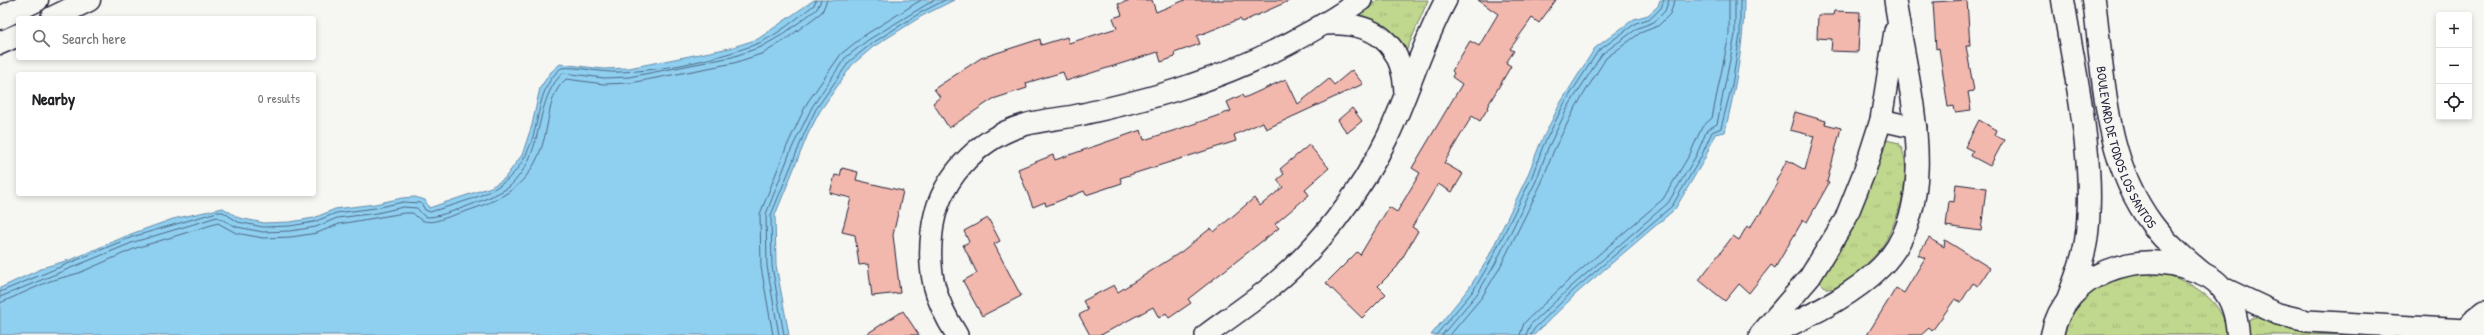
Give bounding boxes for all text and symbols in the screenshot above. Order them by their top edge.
map controls [2436,12,2472,120]
button: + [2436,12,2472,48]
search box [16,16,316,60]
icon: search [30,27,52,49]
text: Search here [62,28,126,49]
button: − [2436,48,2472,84]
street label: BOULEVARD DE TODOS LOS SANTOS [2092,65,2161,232]
button: locate [2436,84,2472,120]
text: Nearby [32,87,75,110]
text: 0 results [258,89,300,107]

